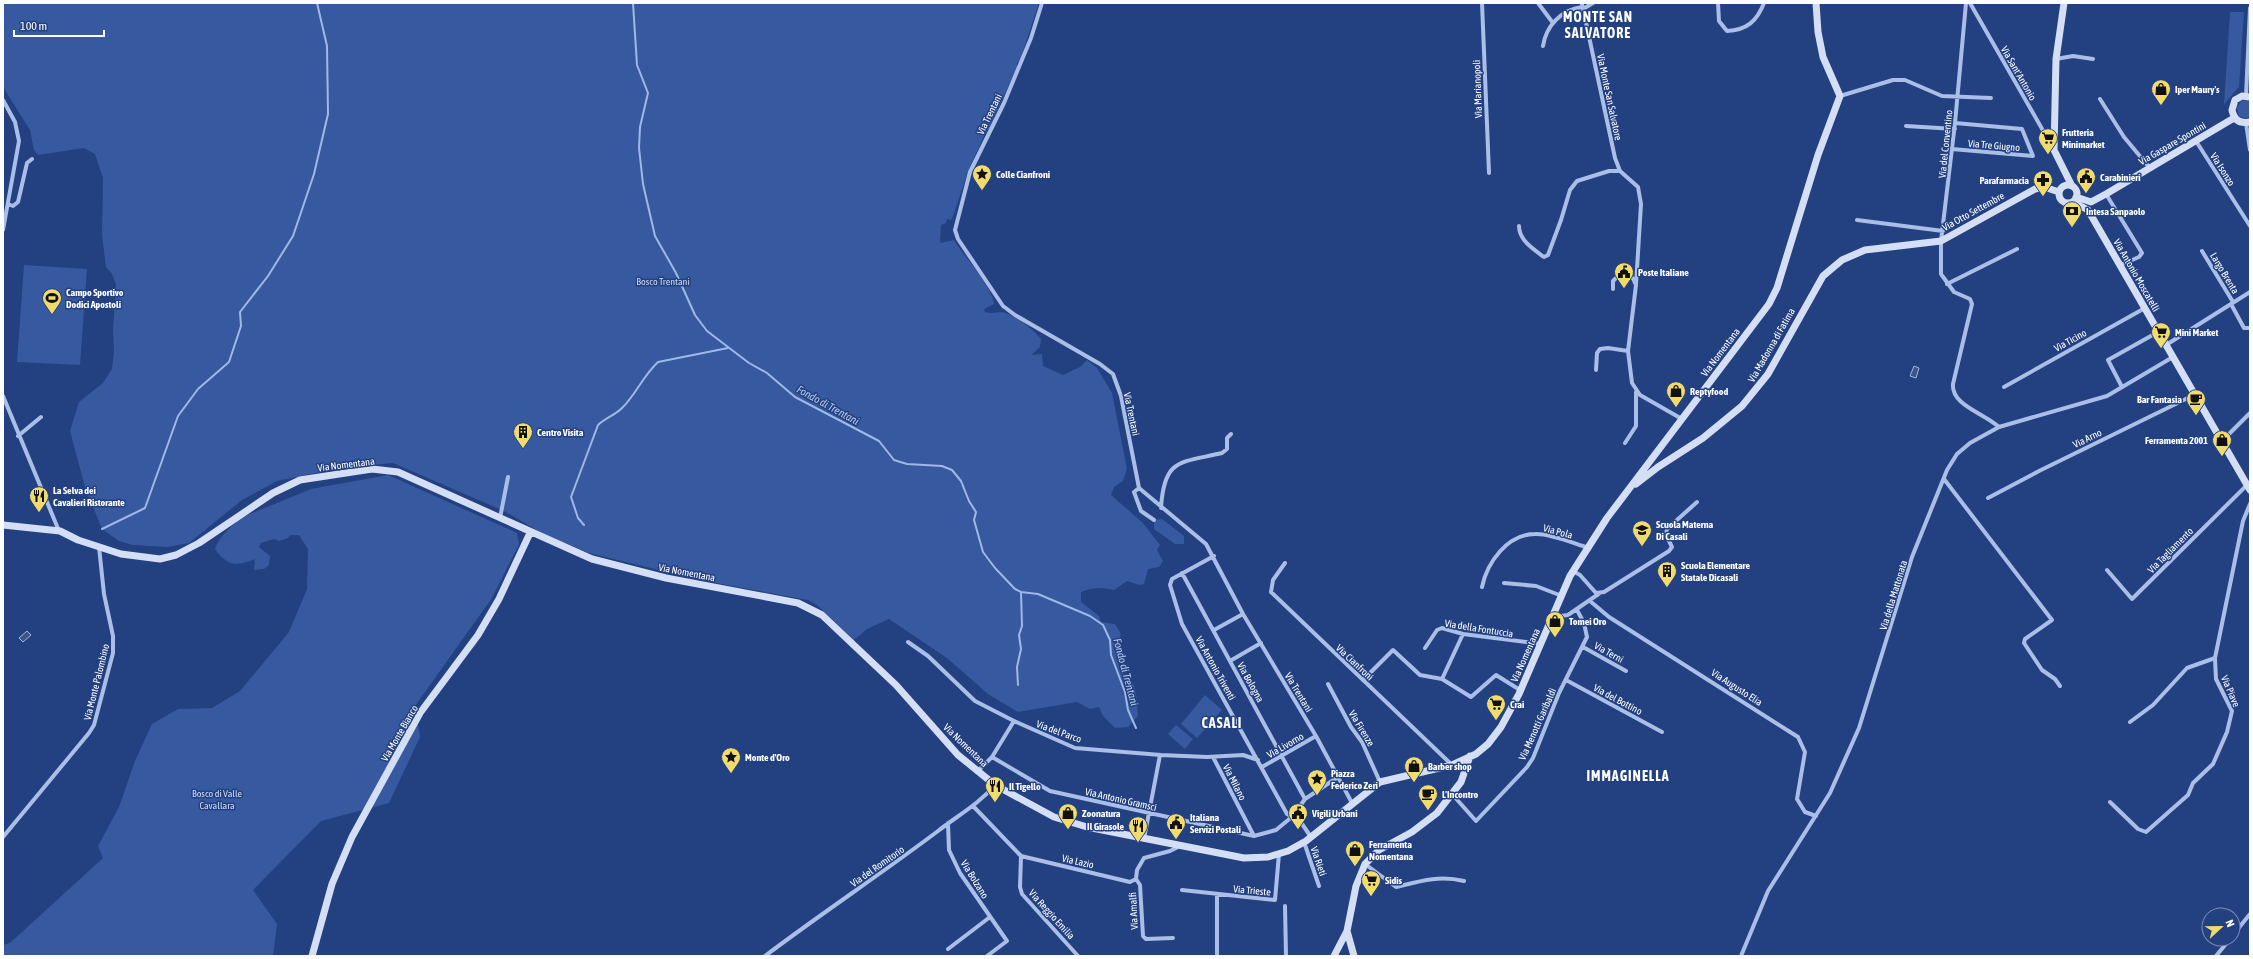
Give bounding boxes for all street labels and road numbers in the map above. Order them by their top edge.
street label: Via Sant'Antonio [1999,44,2039,102]
street label: Via Monte San Salvatore [1595,53,1624,142]
street label: Via Marianopoli [1471,60,1484,118]
street label: Via Trentani [975,92,1004,136]
street label: Via del Conventino [1936,109,1955,179]
street label: Via Gaspare Spontini [2137,120,2208,167]
street label: Via Tre Giugno [1967,138,2021,153]
street label: Via Isonzo [2208,151,2237,188]
street label: Via Otto Settembre [1940,190,2007,233]
street label: Via Antonio Moscatelli [2111,237,2162,313]
street label: Largo Brenta [2208,251,2241,296]
street label: Via Madonna di Fatima [1746,306,1797,384]
street label: Via Nomentana [1699,326,1742,379]
street label: Via Ticino [2052,327,2089,354]
street label: Via Trentani [1122,391,1141,437]
street label: Via Arno [2071,427,2104,450]
street label: Via Nomentana [317,455,376,473]
street label: Via Pola [1542,522,1574,541]
street label: Via Tagliamento [2145,525,2196,575]
street label: Via della Mattonata [1878,559,1909,631]
street label: Via Nomentana [658,562,716,583]
street label: Via della Fontuccia [1444,618,1514,639]
street label: Via Nomentana [1509,626,1542,684]
street label: Via Antonio Triventi [1193,634,1238,702]
street label: Via Terni [1592,640,1625,665]
street label: Via Monte Palombino [82,642,111,722]
street label: Via Cianfroni [1334,642,1376,682]
street label: Via Bologna [1235,660,1266,704]
street label: Via Augusto Elia [1709,667,1764,708]
street label: Via Trentani [1283,671,1315,714]
street label: Via Piave [2219,674,2242,709]
street label: Via del Bottino [1592,682,1644,717]
street label: Via Menotti Garibaldi [1517,687,1558,762]
street label: Via Monte Bianco [379,703,420,763]
street label: Via Firenze [1347,708,1377,749]
street label: Via del Parco [1035,718,1083,745]
street label: Via Nomentana [941,721,990,770]
street label: Via Livorno [1265,730,1306,760]
street label: Via Milano [1221,762,1248,802]
street label: Via Antonio Gramsci [1084,786,1158,813]
street label: Via del Romitorio [848,844,907,889]
street label: Via Rieti [1308,845,1329,877]
street label: Via Lazio [1061,852,1095,871]
street label: Via Bolzano [958,858,991,901]
street label: Via Trieste [1233,883,1272,898]
street label: Via Reggio Emilia [1027,887,1077,942]
street label: Via Amalfi [1127,892,1140,930]

